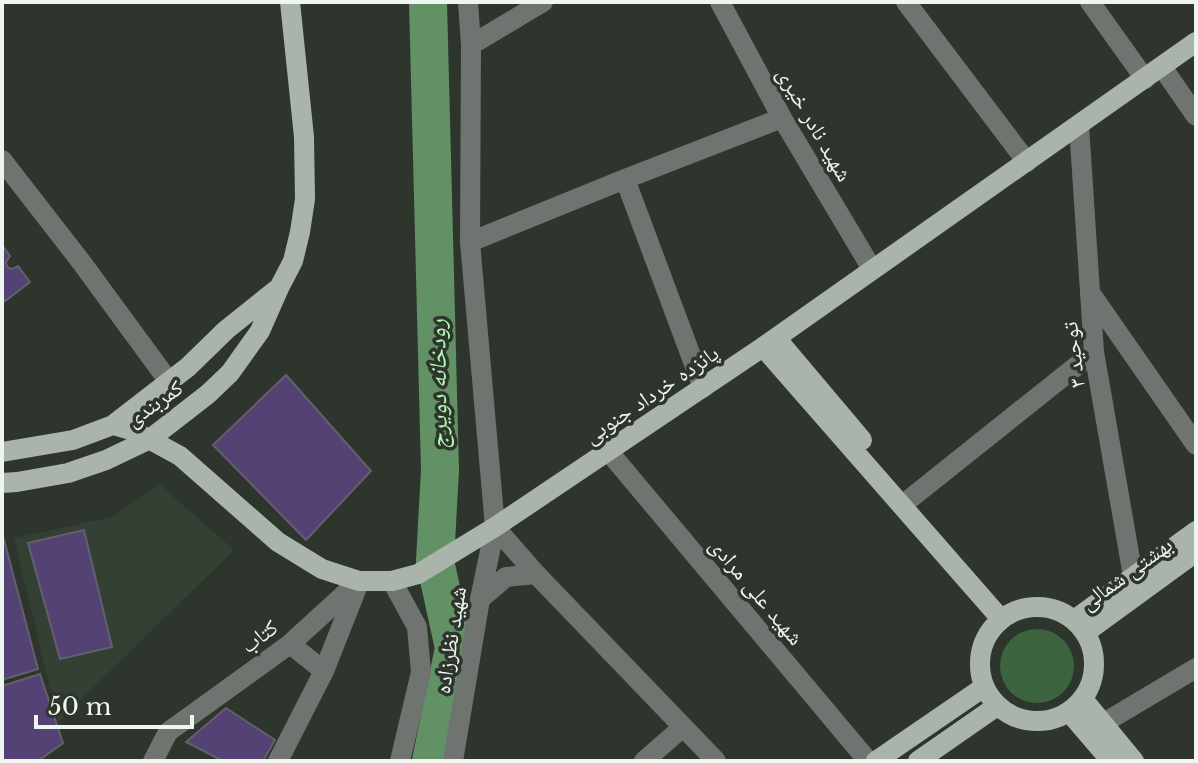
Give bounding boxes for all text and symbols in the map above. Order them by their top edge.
street label: شهید نادر خیری [771,62,858,186]
water label: رودخانه دویرج [422,319,454,449]
street label: توحید ۳ [1056,320,1091,390]
street label: پانزده خرداد جنوبی [579,339,724,450]
street label: کمربندی [120,374,188,433]
street label: بهشتی شمالی [1075,531,1178,616]
street label: شهید علی مرادی [704,532,809,651]
street label: شهید نظرزاده [429,585,472,696]
street label: کتاب [235,614,283,659]
scale bar [36,679,192,729]
text: 50 m [48,692,112,721]

